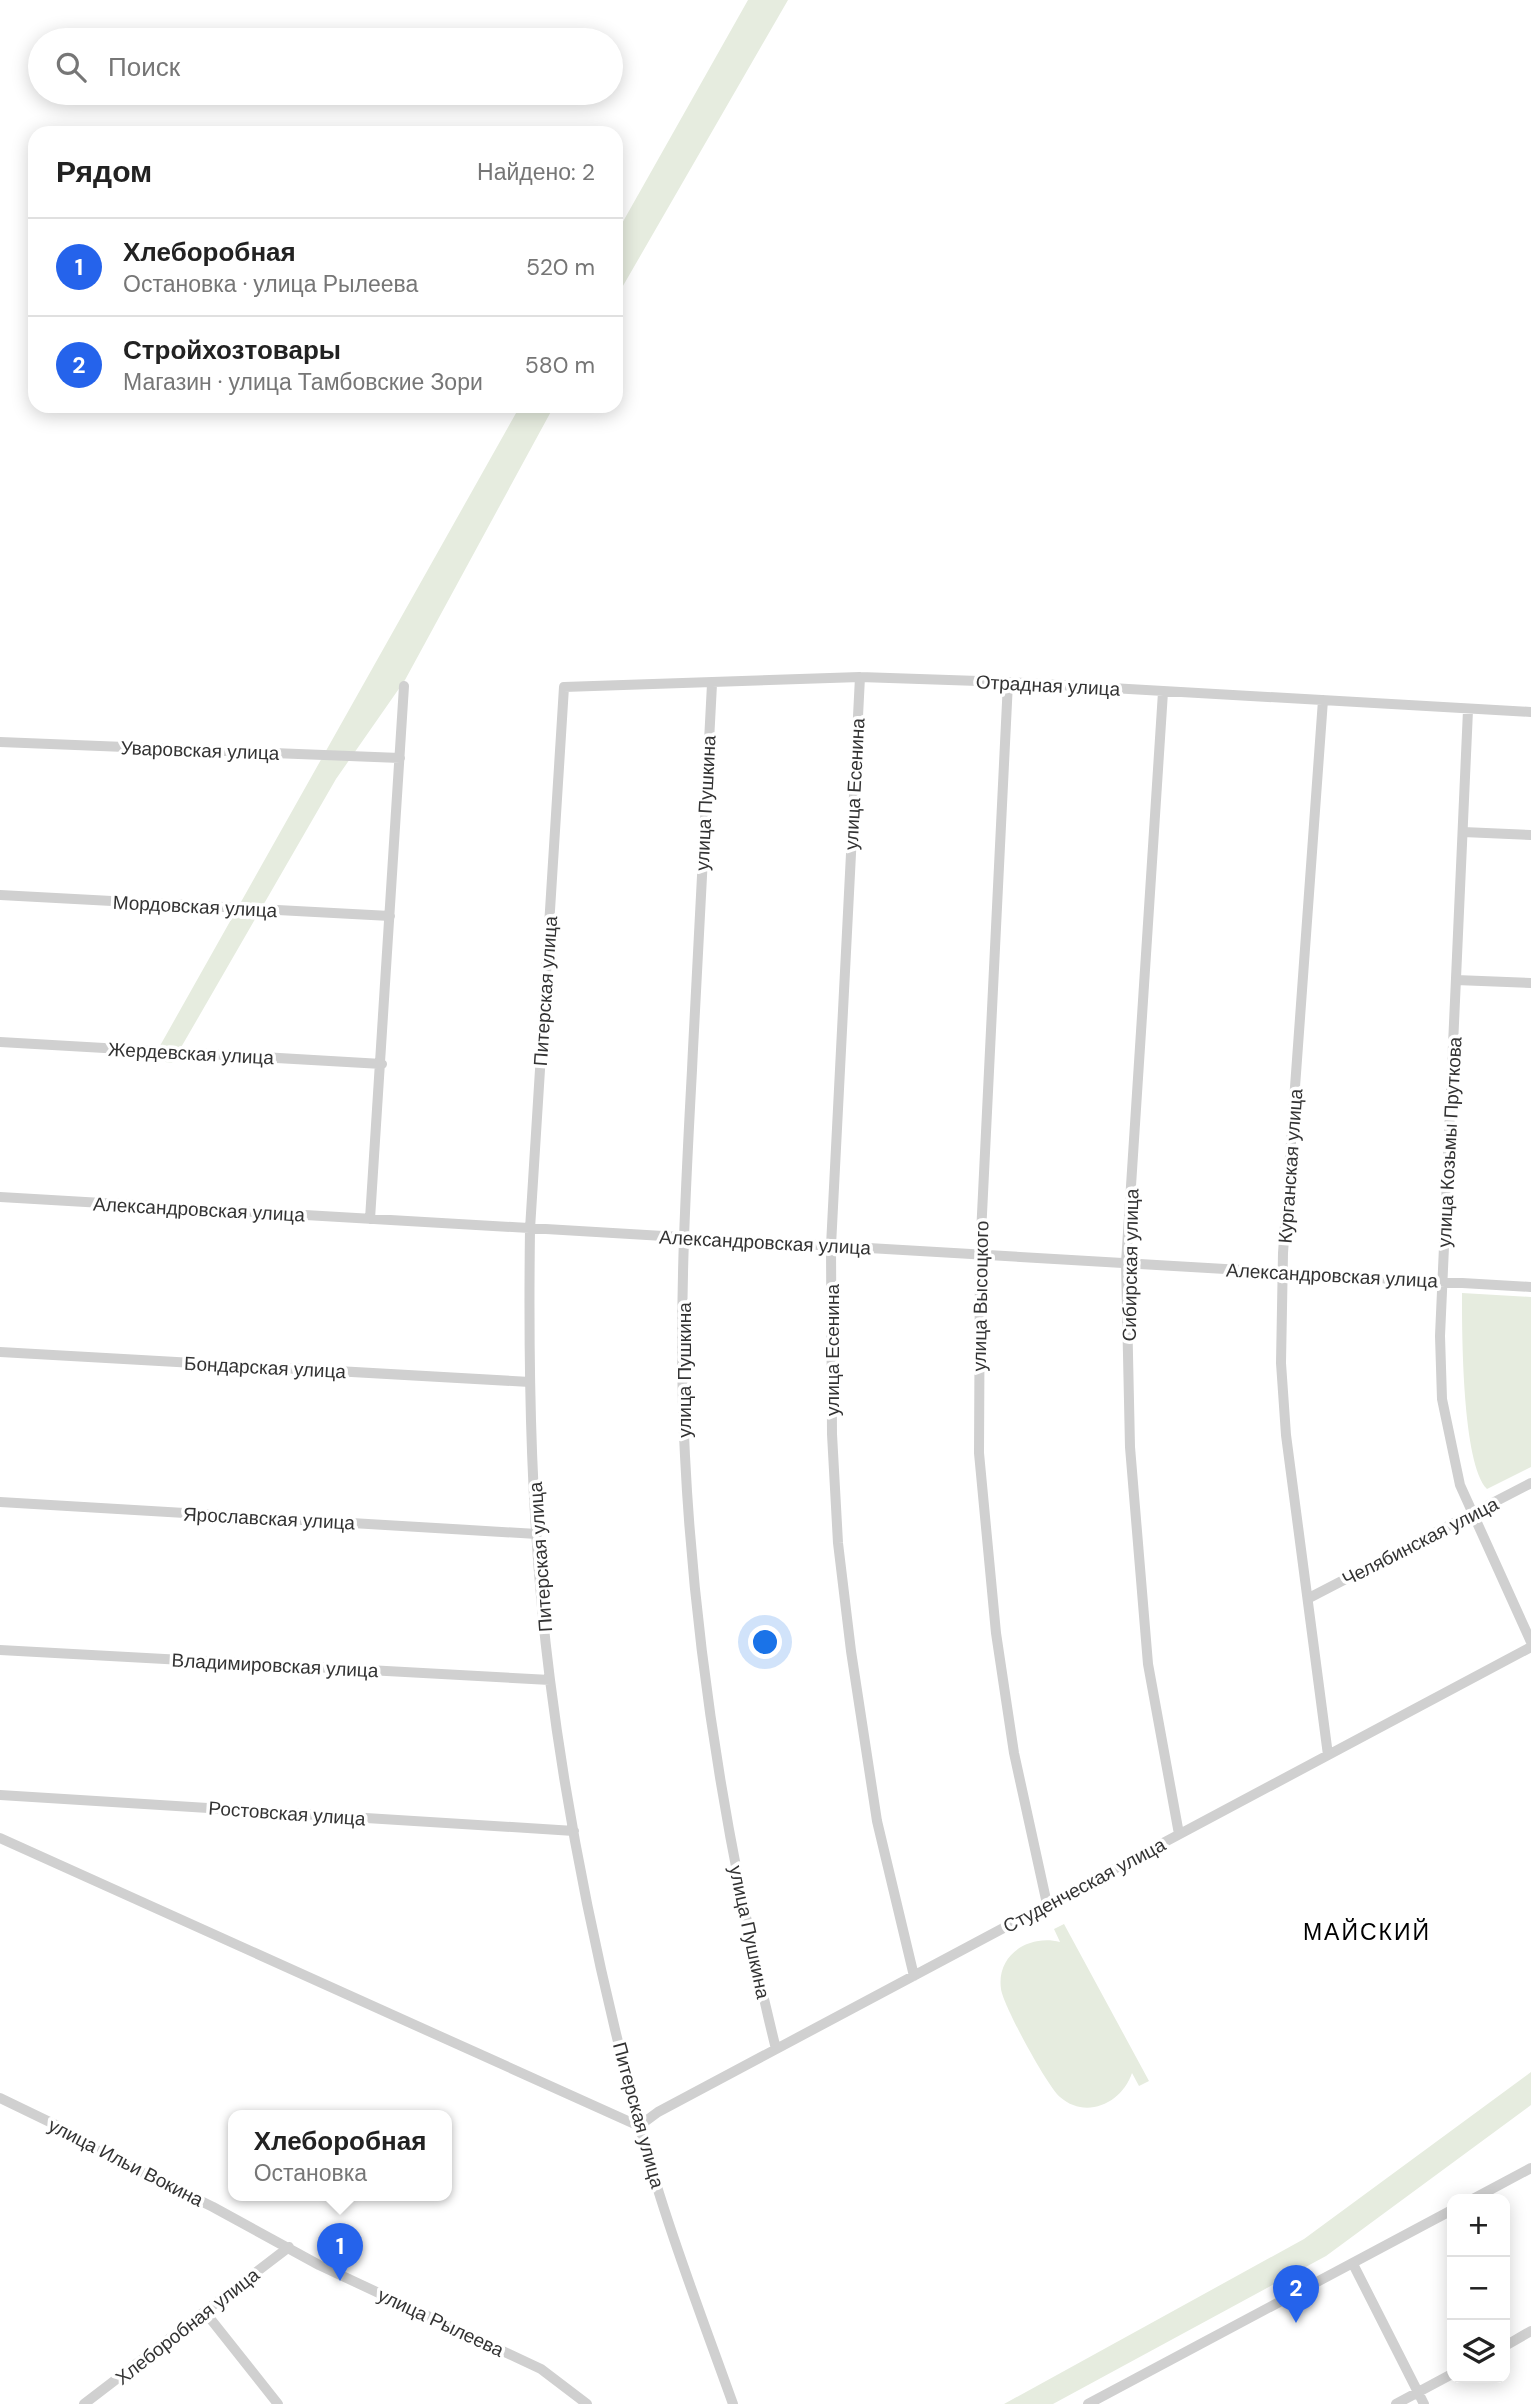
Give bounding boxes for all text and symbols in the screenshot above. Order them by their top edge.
search box [28,28,623,105]
icon: search [52,48,90,86]
text: Поиск [108,50,180,84]
text: Рядом [56,152,152,191]
text: Найдено: 2 [477,157,595,187]
text: Хлеборобная [123,235,296,269]
text: 1 [75,252,83,282]
text: 520 m [526,252,595,282]
text: Остановка · улица Рылеева [123,269,418,299]
text: Стройхозтовары [123,333,341,367]
text: 2 [72,350,86,380]
text: 580 m [525,350,595,380]
text: Магазин · улица Тамбовские Зори [123,367,483,397]
street label: Отрадная улица [975,669,1121,702]
street label: улица Есенина [839,717,870,851]
street label: улица Пушкина [689,734,722,871]
street label: Уваровская улица [120,735,280,766]
street label: Мордовская улица [112,890,278,923]
street label: Питерская улица [528,915,563,1067]
street label: улица Козьмы Пруткова [1431,1036,1468,1248]
street label: Жердевская улица [107,1037,275,1070]
street label: Курганская улица [1273,1087,1308,1244]
street label: Сибирская улица [1117,1188,1144,1342]
street label: Александровская улица [93,1191,306,1228]
street label: улица Высоцкого [967,1220,994,1372]
street label: Александровская улица [659,1224,872,1261]
street label: Александровская улица [1226,1257,1439,1294]
street label: улица Есенина [820,1284,845,1416]
street label: улица Пушкина [672,1302,697,1438]
street label: Бондарская улица [183,1351,347,1384]
street label: Питерская улица [523,1481,558,1633]
street label: Челябинская улица [1338,1491,1503,1592]
street label: Ярославская улица [182,1502,356,1536]
your location [748,1625,782,1659]
street label: Владимировская улица [171,1648,379,1683]
street label: Ростовская улица [208,1796,367,1831]
street label: Студенческая улица [999,1832,1170,1939]
street label: улица Пушкина [723,1863,776,2001]
district label: МАЙСКИЙ [1303,1917,1431,1947]
street label: Питерская улица [607,2039,670,2191]
popup [228,2110,452,2201]
street label: улица Ильи Вокина [44,2113,208,2213]
text: Хлеборобная [254,2124,426,2158]
text: Остановка [254,2158,367,2188]
map controls [1447,2194,1510,2383]
button: + [1447,2194,1510,2257]
pin: 1 [317,2223,363,2281]
button: − [1447,2257,1510,2320]
street label: Хлеборобная улица [110,2262,265,2390]
pin: 2 [1273,2265,1319,2323]
street label: улица Рылеева [374,2282,508,2363]
button: layers [1447,2320,1510,2383]

